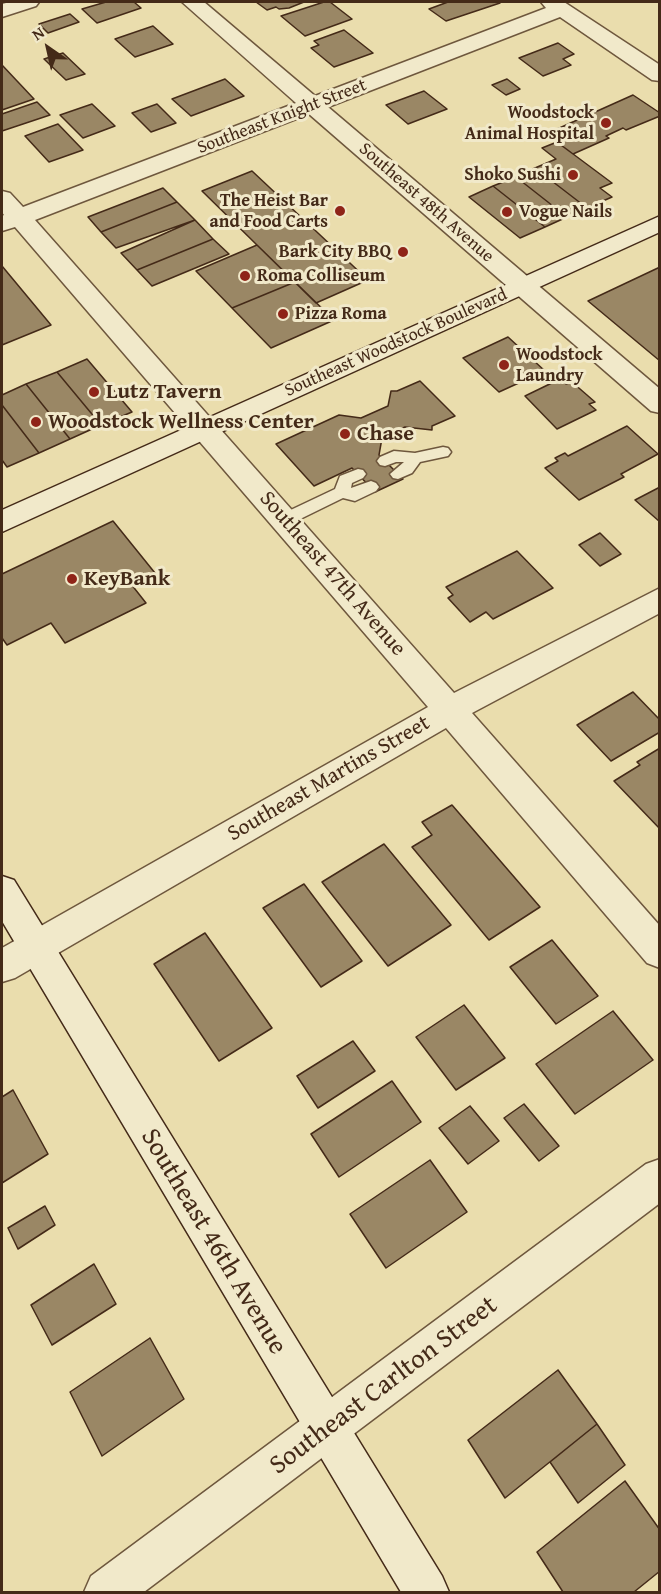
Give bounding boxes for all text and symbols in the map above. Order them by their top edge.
north arrow [18,18,78,78]
text: N [27,20,49,46]
street label: Southeast Knight Street [194,75,370,159]
place label: Woodstock Animal Hospital [465,102,594,144]
marker: Woodstock Animal Hospital [599,116,613,130]
street label: Southeast 48th Avenue [354,139,498,267]
place label: Shoko Sushi [464,164,561,186]
marker: Shoko Sushi [566,168,580,182]
place label: The Heist Bar and Food Carts [210,190,328,232]
place label: Vogue Nails [519,201,612,223]
marker: The Heist Bar and Food Carts [333,204,347,218]
marker: Vogue Nails [500,205,514,219]
place label: Bark City BBQ [279,241,391,263]
marker: Bark City BBQ [396,245,410,259]
place label: Roma Colliseum [257,265,385,287]
marker: Roma Colliseum [238,269,252,283]
street label: Southeast Woodstock Boulevard [281,284,511,402]
place label: Pizza Roma [295,303,387,325]
marker: Pizza Roma [276,307,290,321]
place label: Woodstock Laundry [516,344,602,386]
marker: Woodstock Laundry [497,358,511,372]
place label: Lutz Tavern [106,379,221,405]
marker: Lutz Tavern [87,385,101,399]
place label: Woodstock Wellness Center [48,409,314,435]
marker: Woodstock Wellness Center [29,415,43,429]
place label: Chase [357,421,414,447]
marker: Chase [338,427,352,441]
street label: Southeast 47th Avenue [253,486,411,662]
place label: KeyBank [84,566,170,592]
marker: KeyBank [65,572,79,586]
street label: Southeast Martins Street [223,710,435,848]
street label: Southeast 46th Avenue [133,1123,293,1361]
street label: Southeast Carlton Street [264,1290,504,1482]

